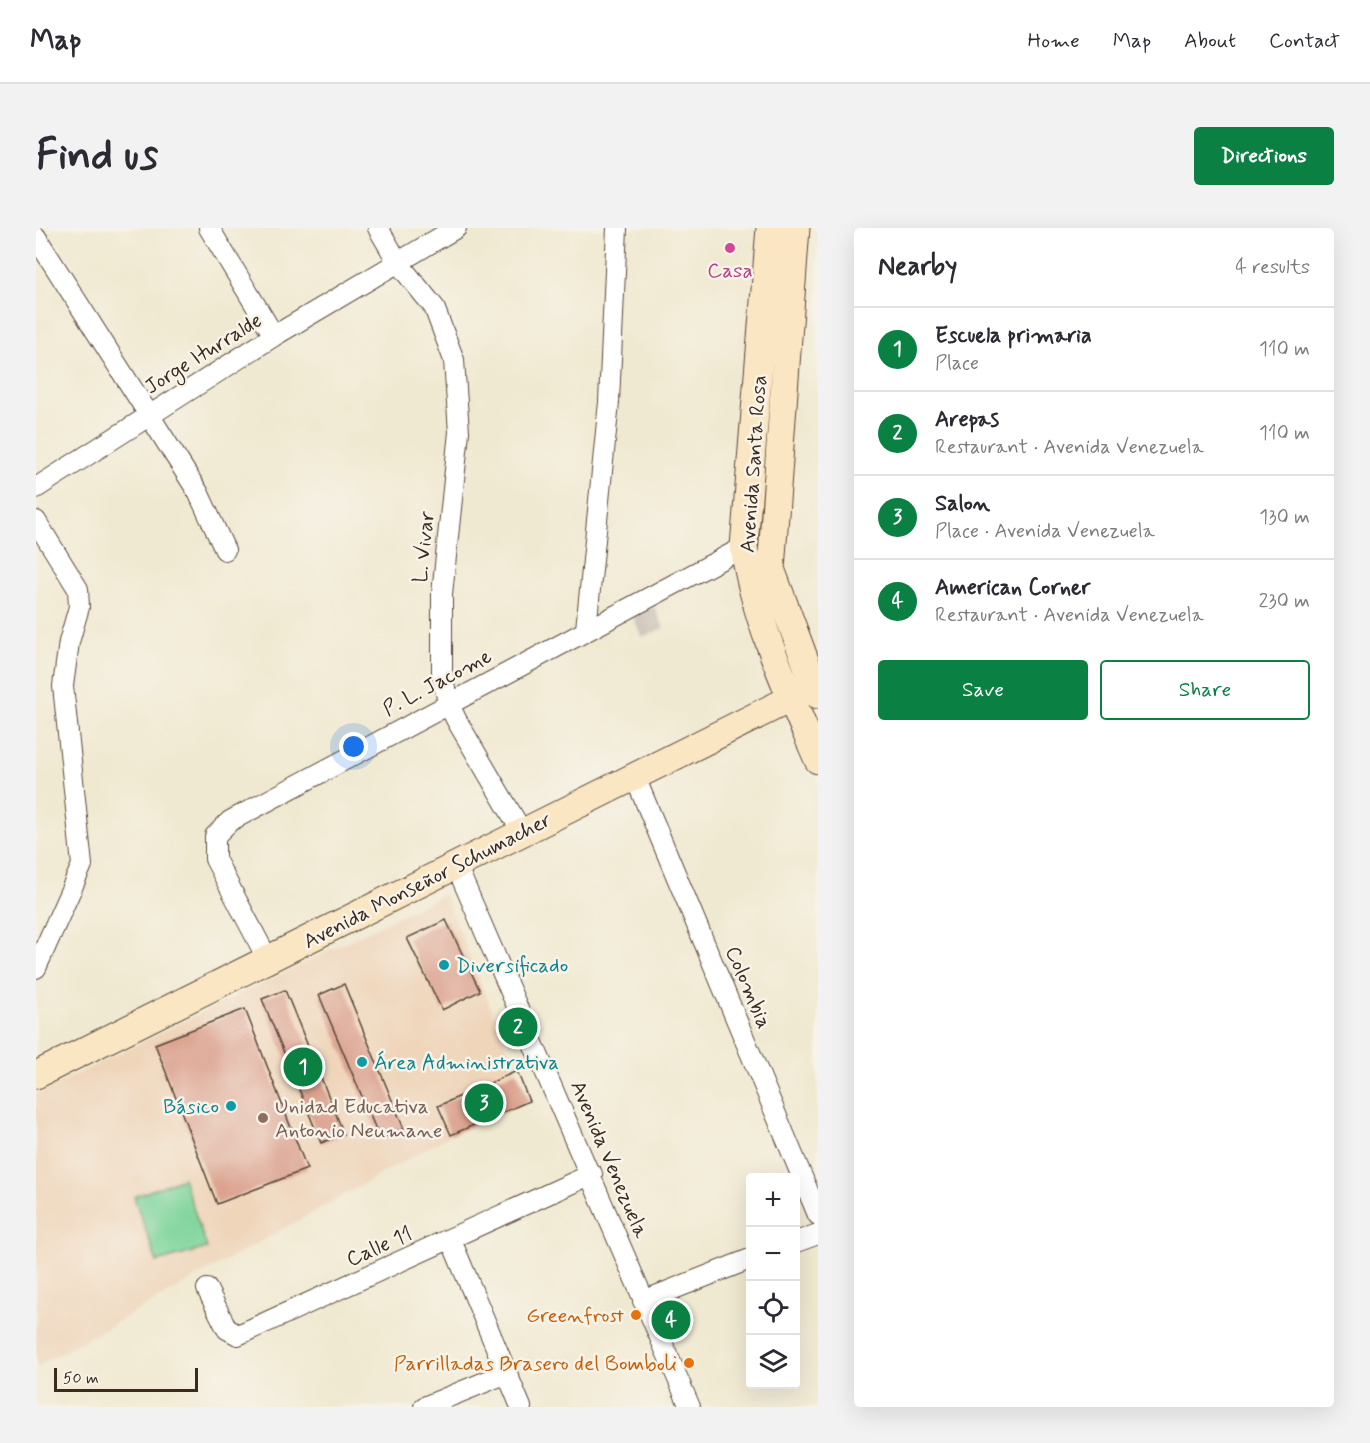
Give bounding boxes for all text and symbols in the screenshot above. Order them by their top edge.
text: Map [30,23,81,60]
text: Home [1028,27,1080,55]
text: Map [1113,27,1151,55]
text: About [1184,27,1236,55]
text: Contact [1269,27,1340,55]
button: Directions [1194,127,1334,185]
text: Find us [36,129,158,184]
marker: Casa [723,241,737,255]
text: Nearby [878,250,957,284]
text: 4 results [1235,254,1310,281]
place label: Casa [707,257,753,285]
street label: Jorge Iturralde [140,307,268,402]
text: Escuela primaria [935,322,1092,350]
text: 1 [893,336,902,363]
text: 110 m [1259,336,1310,363]
text: Place [935,350,979,377]
street label: Avenida Santa Rosa [734,374,774,554]
text: Arepas [935,406,999,434]
text: 2 [893,420,902,447]
text: 110 m [1259,420,1310,447]
text: Restaurant · Avenida Venezuela [935,434,1204,461]
text: Salon [935,490,990,518]
text: 3 [893,504,902,531]
text: 130 m [1259,504,1310,531]
street label: L. Vivar [406,510,442,584]
text: Place · Avenida Venezuela [935,518,1155,545]
text: American Corner [935,574,1090,602]
text: 4 [892,588,903,615]
text: 230 m [1258,588,1310,615]
text: Restaurant · Avenida Venezuela [935,602,1204,629]
street label: P. L. Jacome [378,642,497,723]
button: Save [878,660,1088,720]
button: Share [1100,660,1310,720]
your location [339,732,368,761]
street label: Avenida Monseñor Schumacher [299,806,556,956]
street label: Colombia [718,942,778,1033]
place label: Diversificado [456,952,568,980]
marker: Diversificado [437,958,451,972]
pin: 2 [498,1004,538,1050]
pin: 1 [284,1044,322,1090]
place label: Área Administrativa [374,1049,559,1077]
marker: Área Administrativa [355,1055,369,1069]
street label: Avenida Venezuela [563,1076,655,1243]
pin: 3 [464,1080,504,1126]
place label: Básico [163,1093,219,1121]
place label: Unidad Educativa Antonio Neumane [275,1093,443,1145]
marker: Básico [224,1099,238,1113]
marker: Unidad Educativa Antonio Neumane [256,1111,270,1125]
map controls [746,1173,800,1389]
button: + [746,1173,800,1227]
street label: Calle 11 [342,1220,417,1274]
button: − [746,1227,800,1281]
button: locate [746,1281,800,1335]
pin: 4 [652,1298,690,1342]
place label: Greenfrost [526,1302,624,1330]
marker: Greenfrost [629,1308,643,1322]
button: layers [746,1335,800,1389]
place label: Parrilladas Brasero del Bomboli [394,1350,677,1378]
marker: Parrilladas Brasero del Bomboli [682,1356,696,1370]
scale bar [54,1365,198,1392]
text: 50 m [63,1368,99,1389]

